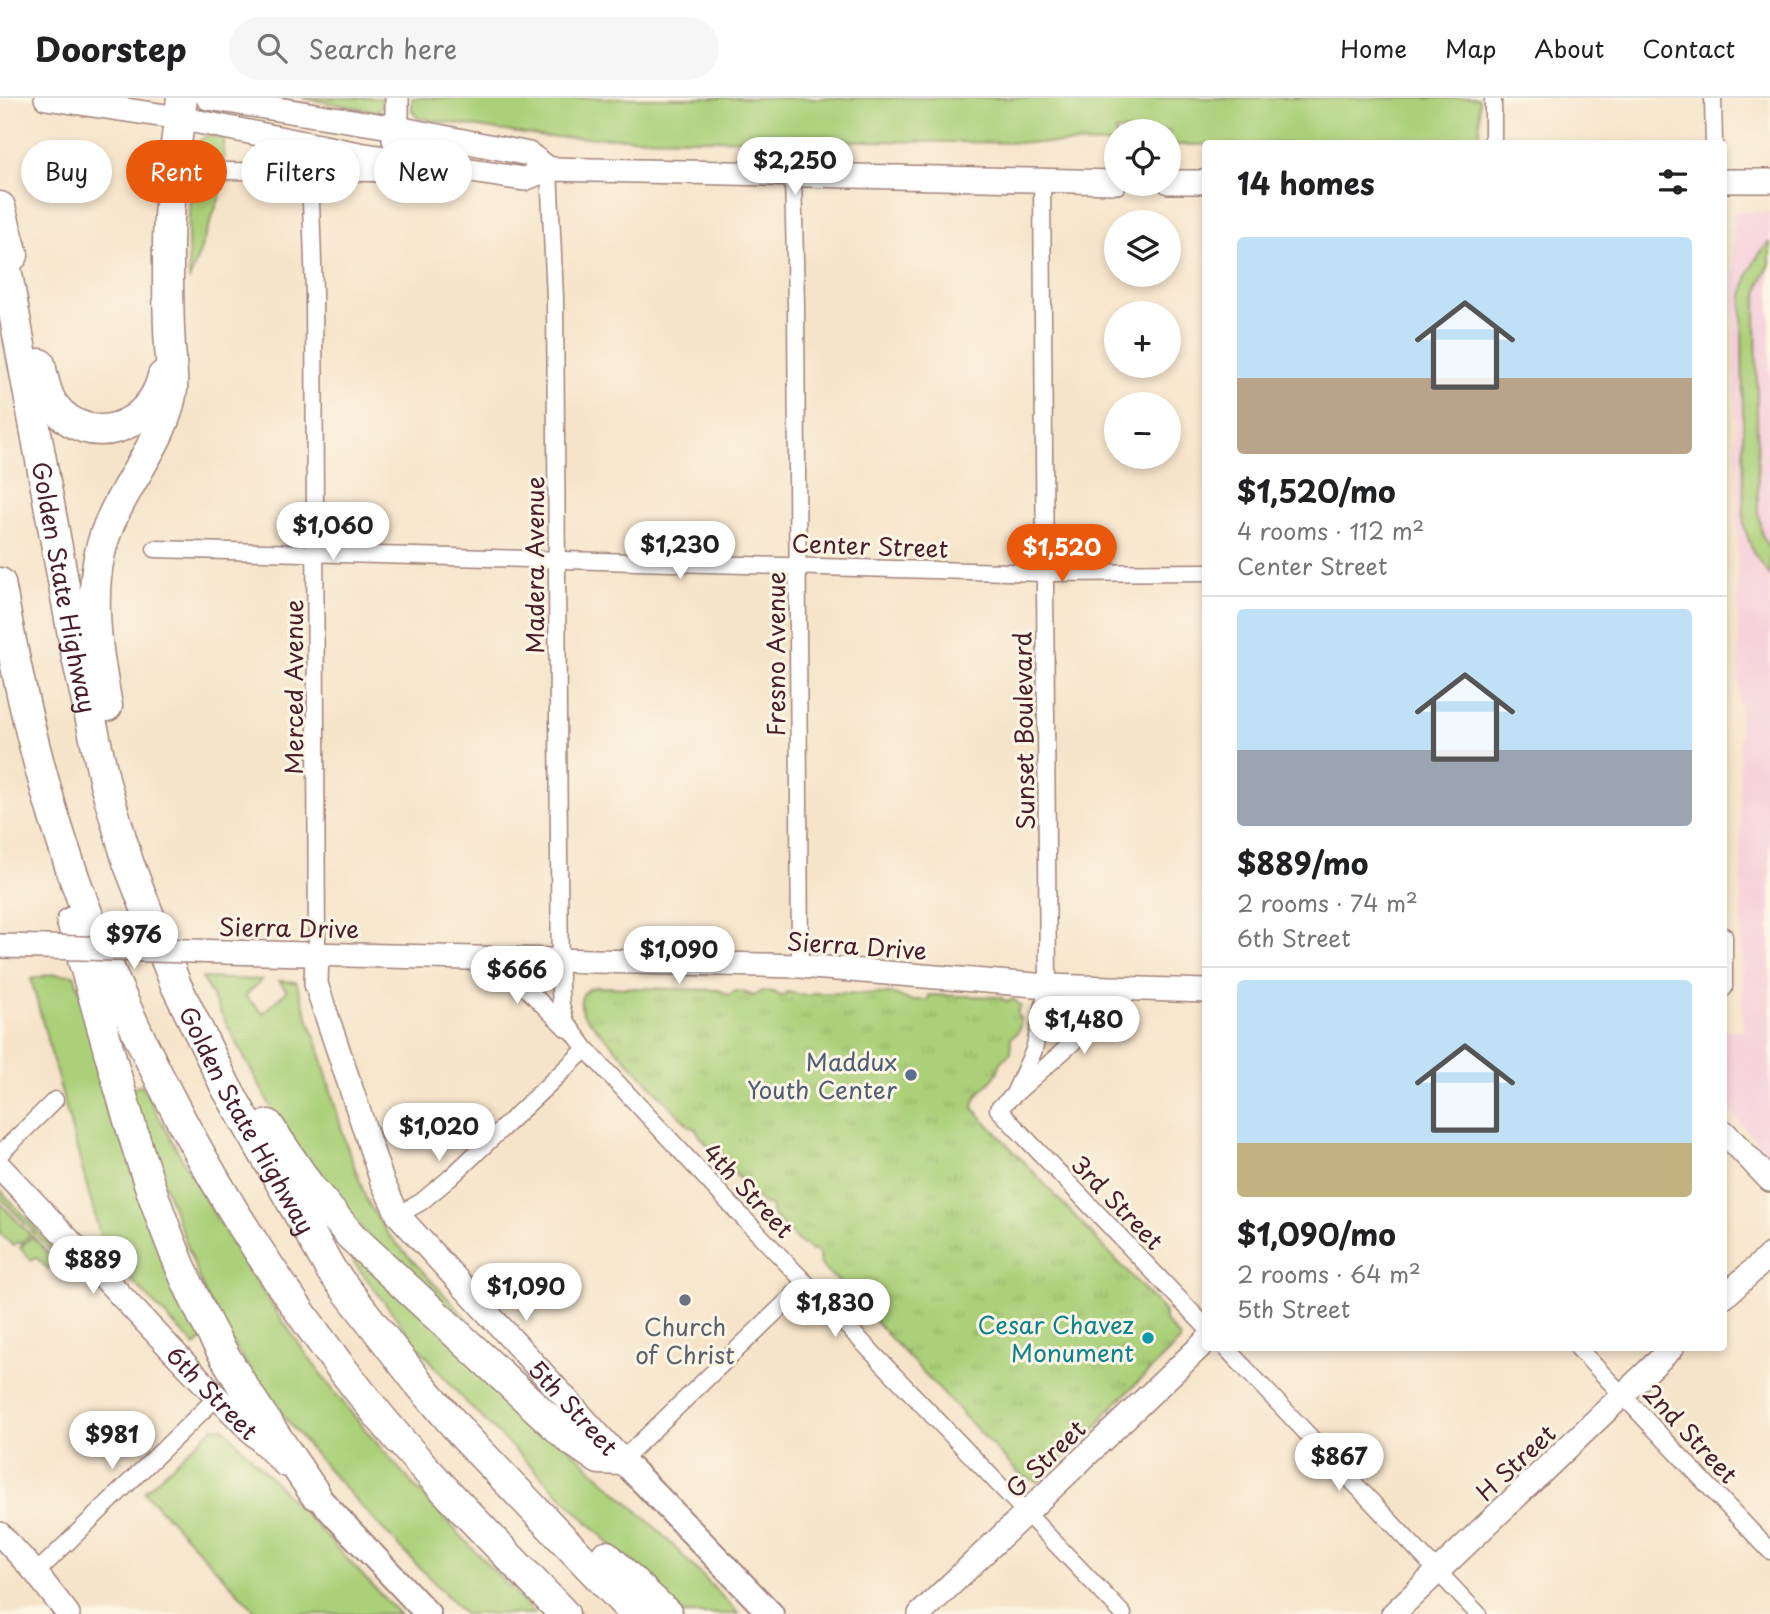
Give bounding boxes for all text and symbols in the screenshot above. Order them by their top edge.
search box [229,17,719,80]
text: Doorstep [35,23,187,73]
icon: search [253,29,291,67]
text: Search here [309,29,457,68]
text: Home [1340,30,1407,66]
text: Map [1445,30,1496,66]
text: About [1534,30,1604,66]
text: Contact [1642,30,1735,66]
map controls [1104,119,1181,469]
button: locate [1104,119,1181,196]
pin: $2,250 [738,138,852,197]
chip: Buy [21,140,112,203]
chip: Rent [126,140,227,203]
chip: Filters [241,140,360,203]
chip: New [374,140,472,203]
text: $2,250 [753,142,837,177]
text: 14 homes [1237,160,1375,205]
icon: filters [1654,163,1692,201]
button: layers [1104,210,1181,287]
icon: home [1402,282,1528,408]
button: + [1104,301,1181,378]
button: − [1104,392,1181,469]
street label: Golden State Highway [24,458,107,716]
text: $1,520/mo [1237,468,1396,513]
street label: Madera Avenue [516,476,552,654]
pin: $1,060 [276,503,390,562]
text: $1,060 [292,507,374,542]
text: 4 rooms · 112 m² [1237,513,1424,548]
pin: $1,230 [623,522,737,581]
street label: Center Street [791,524,949,566]
pin: $1,520 [1005,524,1119,584]
text: $1,230 [640,526,720,561]
text: $1,520 [1023,529,1101,564]
text: Center Street [1237,548,1388,583]
street label: Fresno Avenue [757,571,793,737]
street label: Merced Avenue [275,599,311,775]
street label: Sunset Boulevard [1003,631,1043,831]
icon: home [1402,654,1528,780]
text: $889/mo [1237,840,1369,885]
text: 2 rooms · 74 m² [1237,885,1418,920]
street label: Sierra Drive [218,908,360,946]
pin: $976 [93,912,175,971]
text: $976 [106,916,162,951]
text: 6th Street [1237,920,1351,955]
street label: Sierra Drive [786,922,928,968]
pin: $1,090 [622,926,736,986]
text: $1,090 [640,931,718,966]
pin: $666 [476,946,558,1006]
text: $666 [487,951,547,986]
pin: $1,480 [1027,996,1141,1056]
street label: Golden State Highway [171,1000,325,1240]
text: $1,480 [1045,1001,1123,1036]
icon: home [1402,1025,1528,1151]
place label: Maddux Youth Center [747,1043,898,1107]
marker: Maddux Youth Center [903,1067,919,1083]
pin: $1,020 [382,1104,496,1163]
text: $1,020 [399,1108,479,1143]
street label: 4th Street [695,1134,803,1246]
street label: 3rd Street [1064,1147,1173,1258]
text: $1,090/mo [1237,1211,1396,1256]
pin: $889 [52,1236,134,1296]
text: $889 [64,1241,122,1276]
text: 2 rooms · 64 m² [1237,1256,1421,1291]
pin: $1,090 [469,1264,583,1323]
text: $1,090 [487,1268,565,1303]
pin: $1,830 [778,1280,892,1339]
text: $1,830 [796,1284,874,1319]
text: 5th Street [1237,1291,1350,1326]
marker: Church of Christ [677,1292,693,1308]
place label: Cesar Chavez Monument [978,1306,1134,1370]
place label: Church of Christ [635,1308,735,1372]
marker: Cesar Chavez Monument [1140,1330,1156,1346]
street label: 6th Street [159,1337,267,1448]
street label: 5th Street [521,1352,627,1463]
street label: 2nd Street [1635,1375,1747,1491]
street label: G Street [997,1411,1093,1505]
pin: $981 [71,1412,153,1471]
street label: H Street [1467,1415,1563,1509]
text: $981 [85,1416,139,1451]
pin: $867 [1298,1434,1380,1493]
text: $867 [1311,1438,1367,1473]

